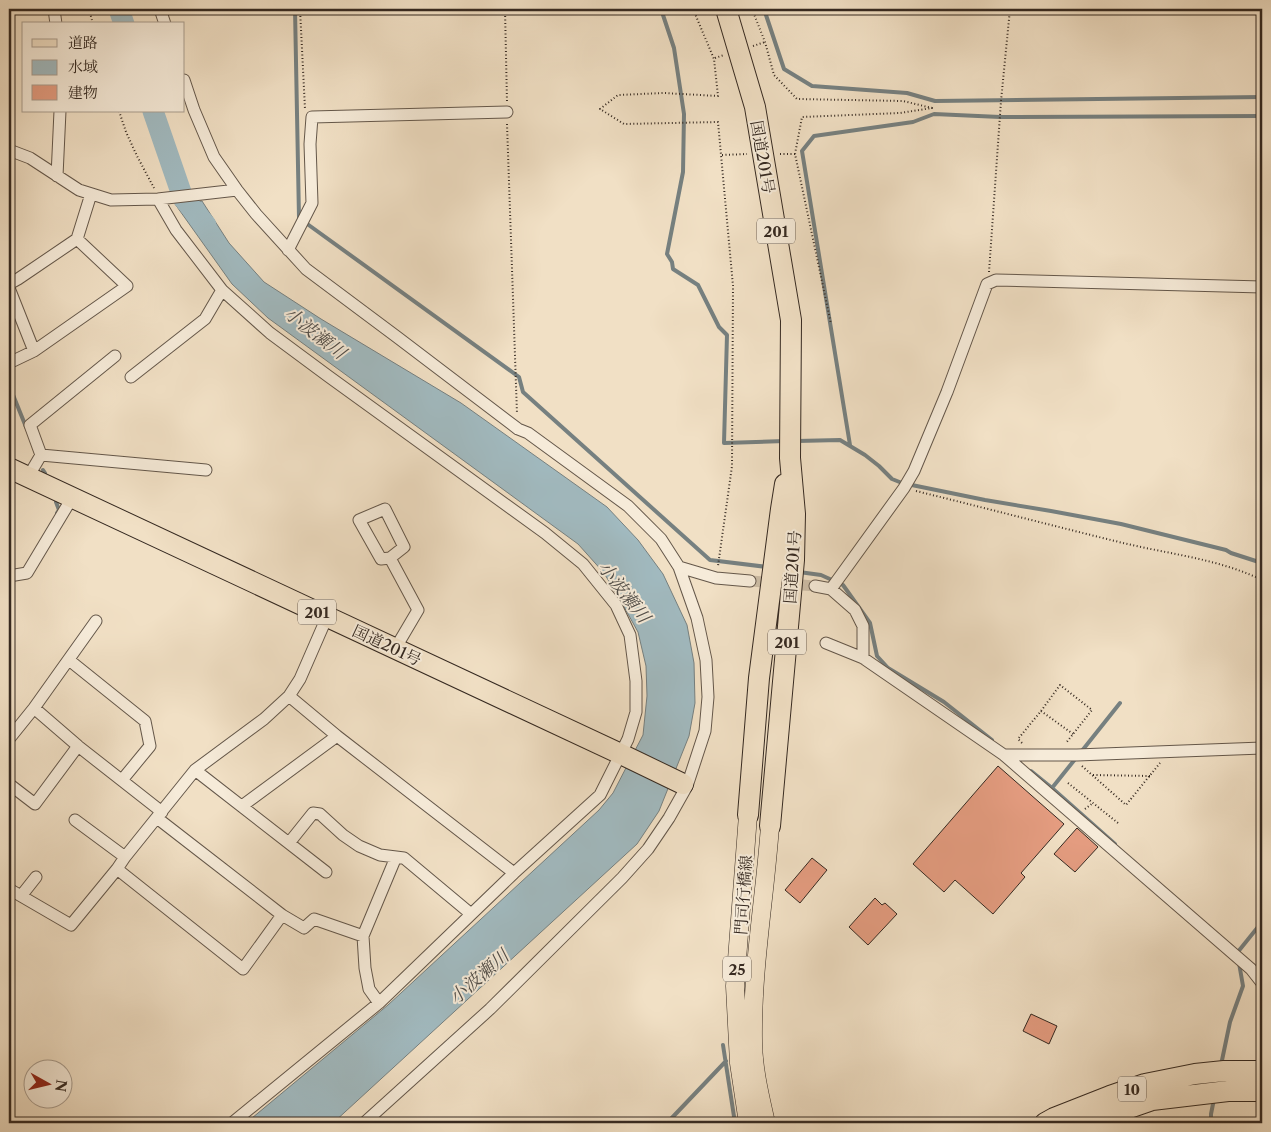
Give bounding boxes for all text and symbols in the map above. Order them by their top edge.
legend [22,22,185,112]
text: 道路 [68,33,98,52]
text: 水域 [68,57,98,76]
text: 建物 [68,83,98,102]
street label: 国道201号 [747,119,779,195]
road number: 201 [757,218,795,244]
water label: 小波瀬川 [280,302,352,365]
street label: 国道201号 [779,529,805,605]
water label: 小波瀬川 [593,557,656,629]
road number: 201 [298,600,336,624]
street label: 国道201号 [349,620,425,670]
road number: 201 [768,630,806,654]
street label: 門司行橋線 [730,854,756,936]
water label: 小波瀬川 [445,944,515,1009]
road number: 25 [723,956,751,982]
north arrow [22,1060,72,1110]
road number: 10 [1118,1076,1146,1102]
text: N [51,1079,71,1093]

